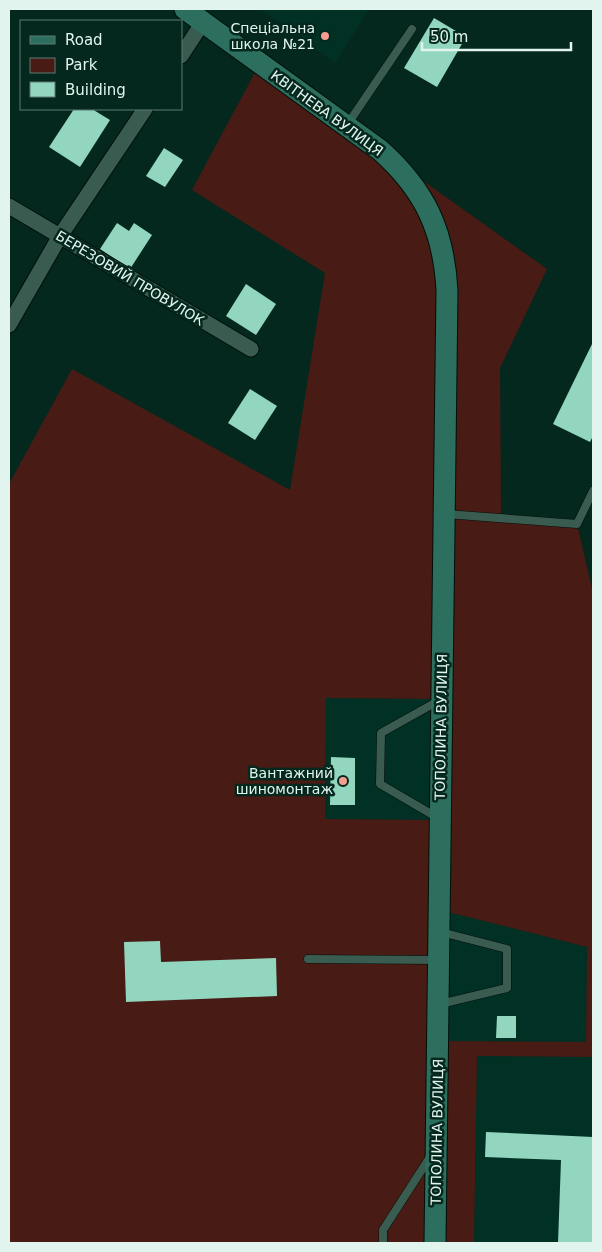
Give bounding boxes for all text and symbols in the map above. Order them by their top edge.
legend [20,20,182,110]
place label: Спеціальна школа №21 [231,20,315,52]
scale bar [422,20,571,52]
text: 50 m [430,28,468,46]
marker: Спеціальна школа №21 [319,30,331,42]
text: Road [65,31,103,49]
text: Park [65,56,98,74]
street label: КВІТНЕВА ВУЛИЦЯ [268,67,386,159]
text: Building [65,81,126,99]
street label: БЕРЕЗОВИЙ ПРОВУЛОК [53,226,208,329]
street label: ТОПОЛИНА ВУЛИЦЯ [432,654,450,801]
place label: Вантажний шиномонтаж [236,765,333,797]
marker: Вантажний шиномонтаж [337,775,349,787]
street label: ТОПОЛИНА ВУЛИЦЯ [428,1059,446,1206]

